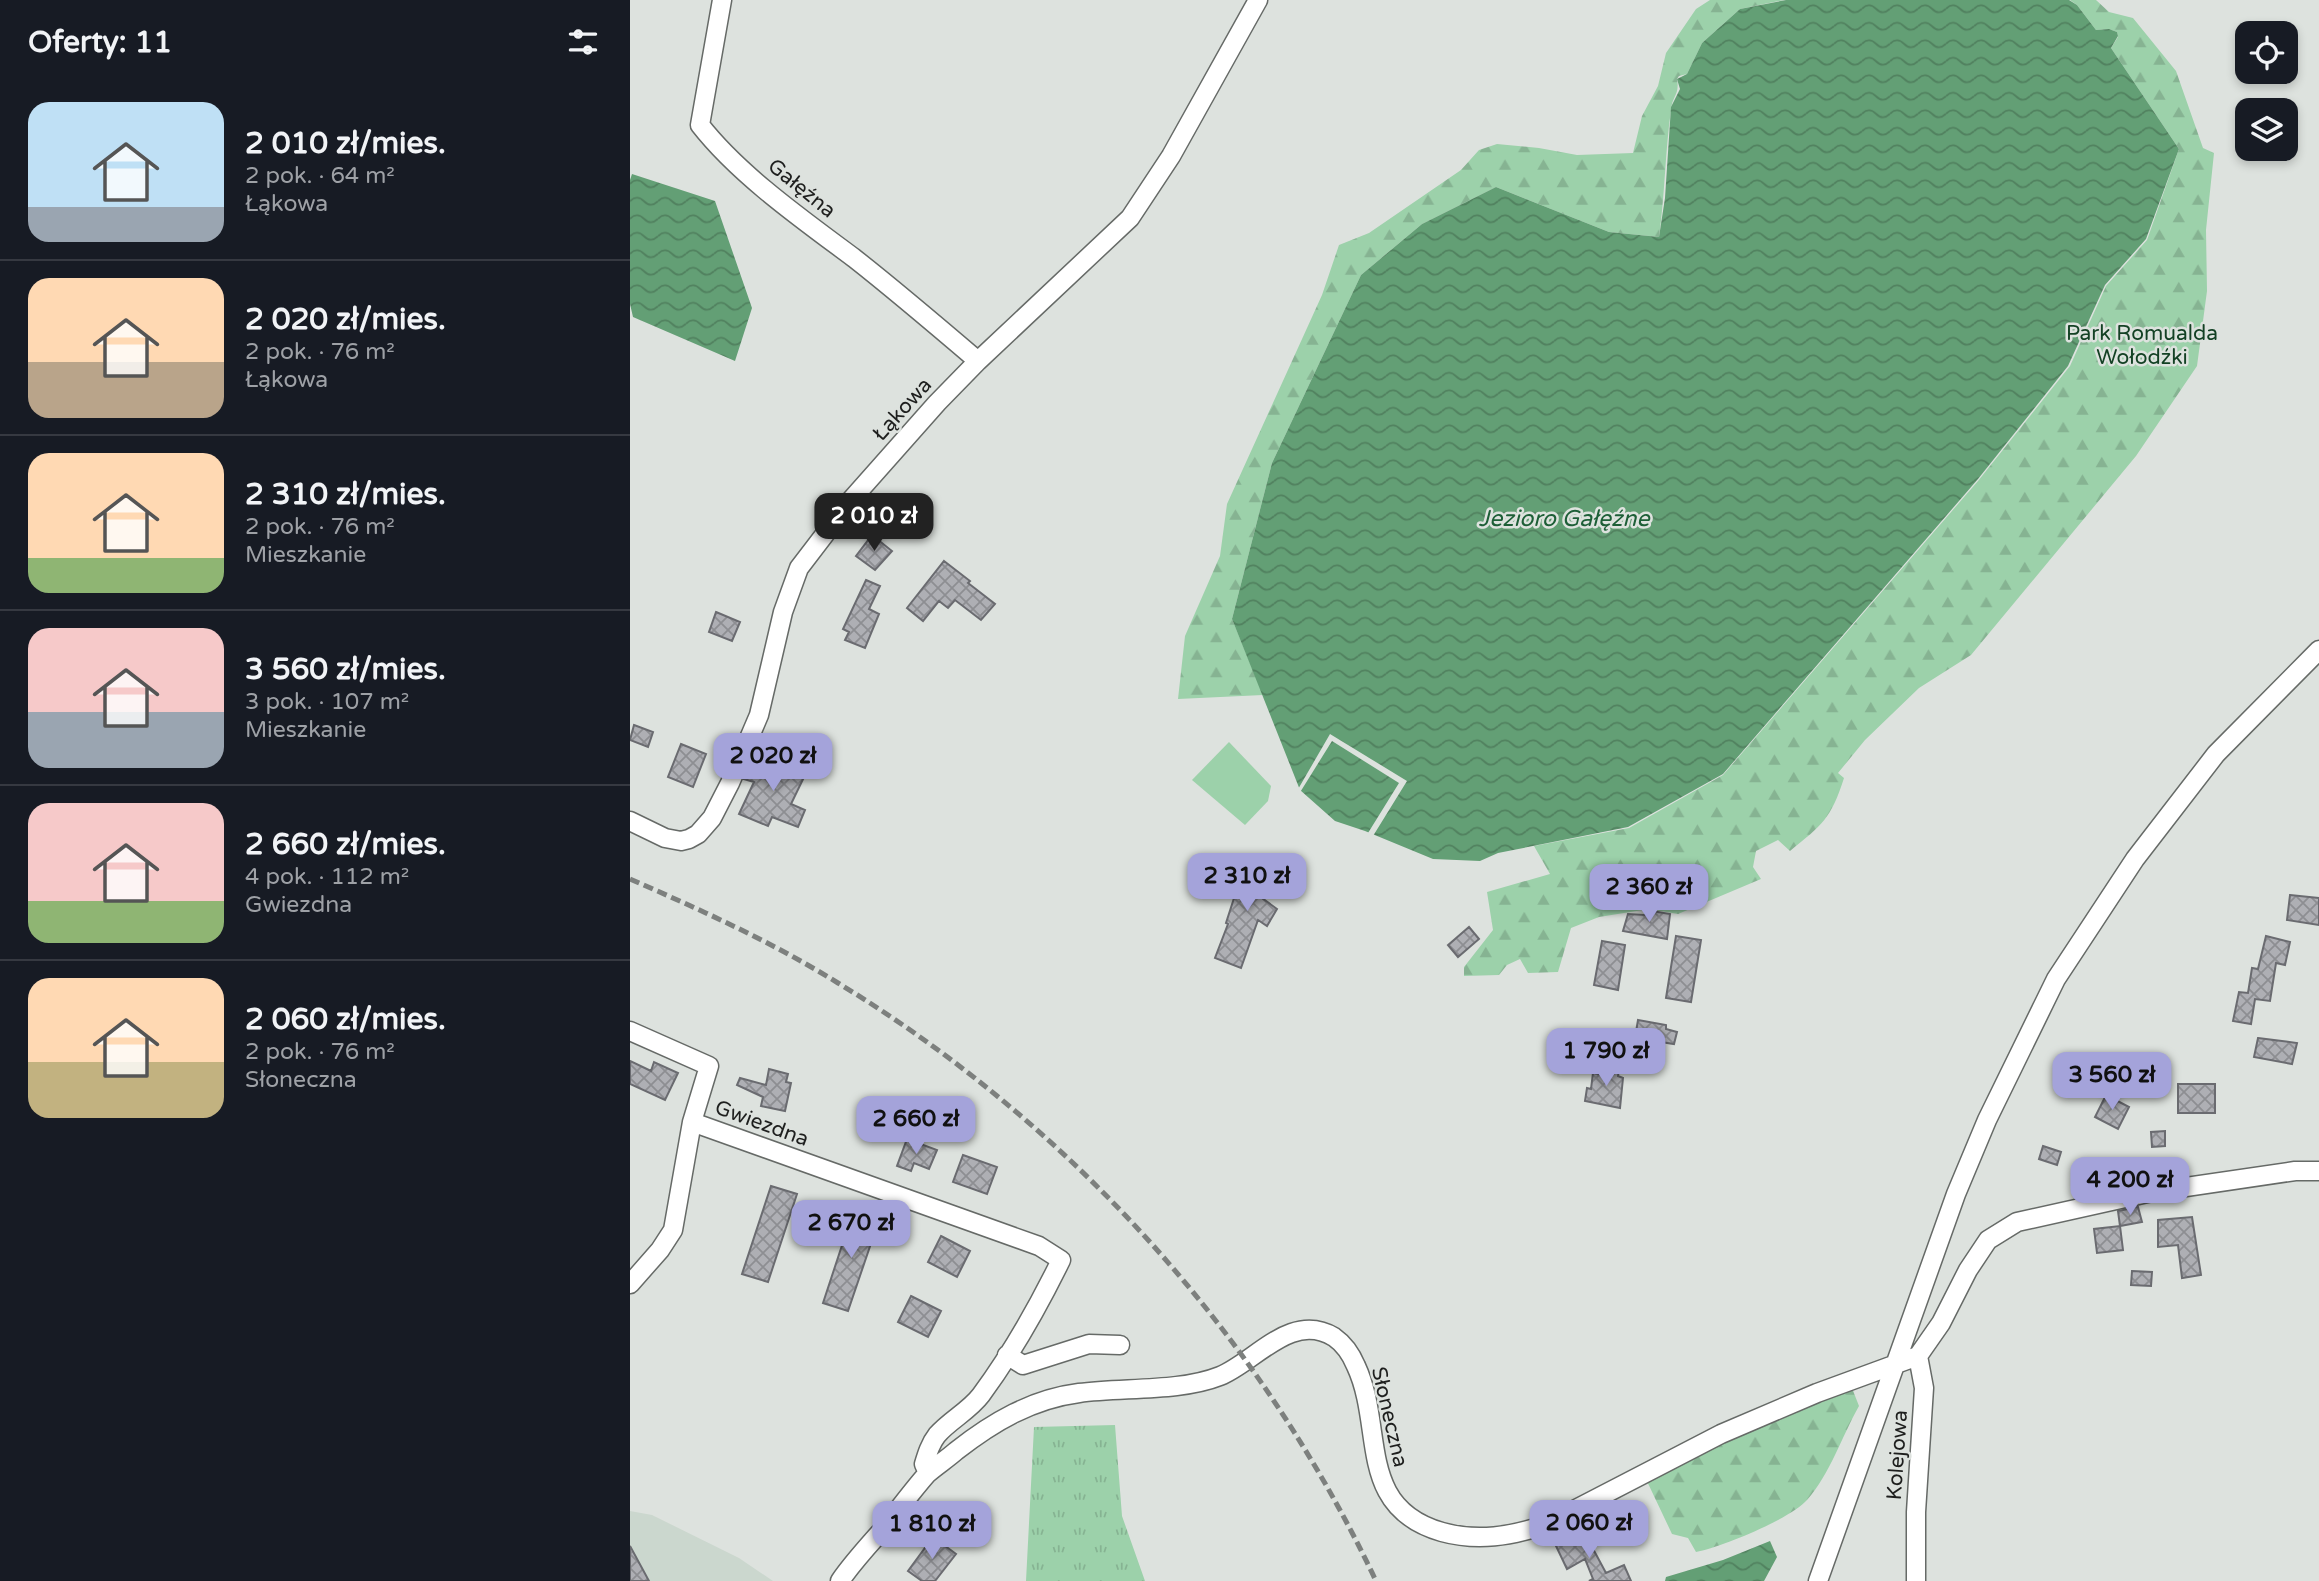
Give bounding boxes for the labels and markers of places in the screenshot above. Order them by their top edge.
pin: 2 010 zł [802,494,946,553]
pin: 2 020 zł [701,734,845,793]
pin: 2 310 zł [1175,853,1319,913]
pin: 2 360 zł [1577,864,1721,924]
pin: 1 790 zł [1534,1028,1678,1088]
pin: 3 560 zł [2040,1052,2184,1112]
pin: 2 660 zł [844,1096,988,1156]
pin: 4 200 zł [2058,1158,2202,1217]
pin: 2 670 zł [779,1200,923,1260]
pin: 2 060 zł [1517,1500,1661,1560]
pin: 1 810 zł [860,1502,1004,1561]

